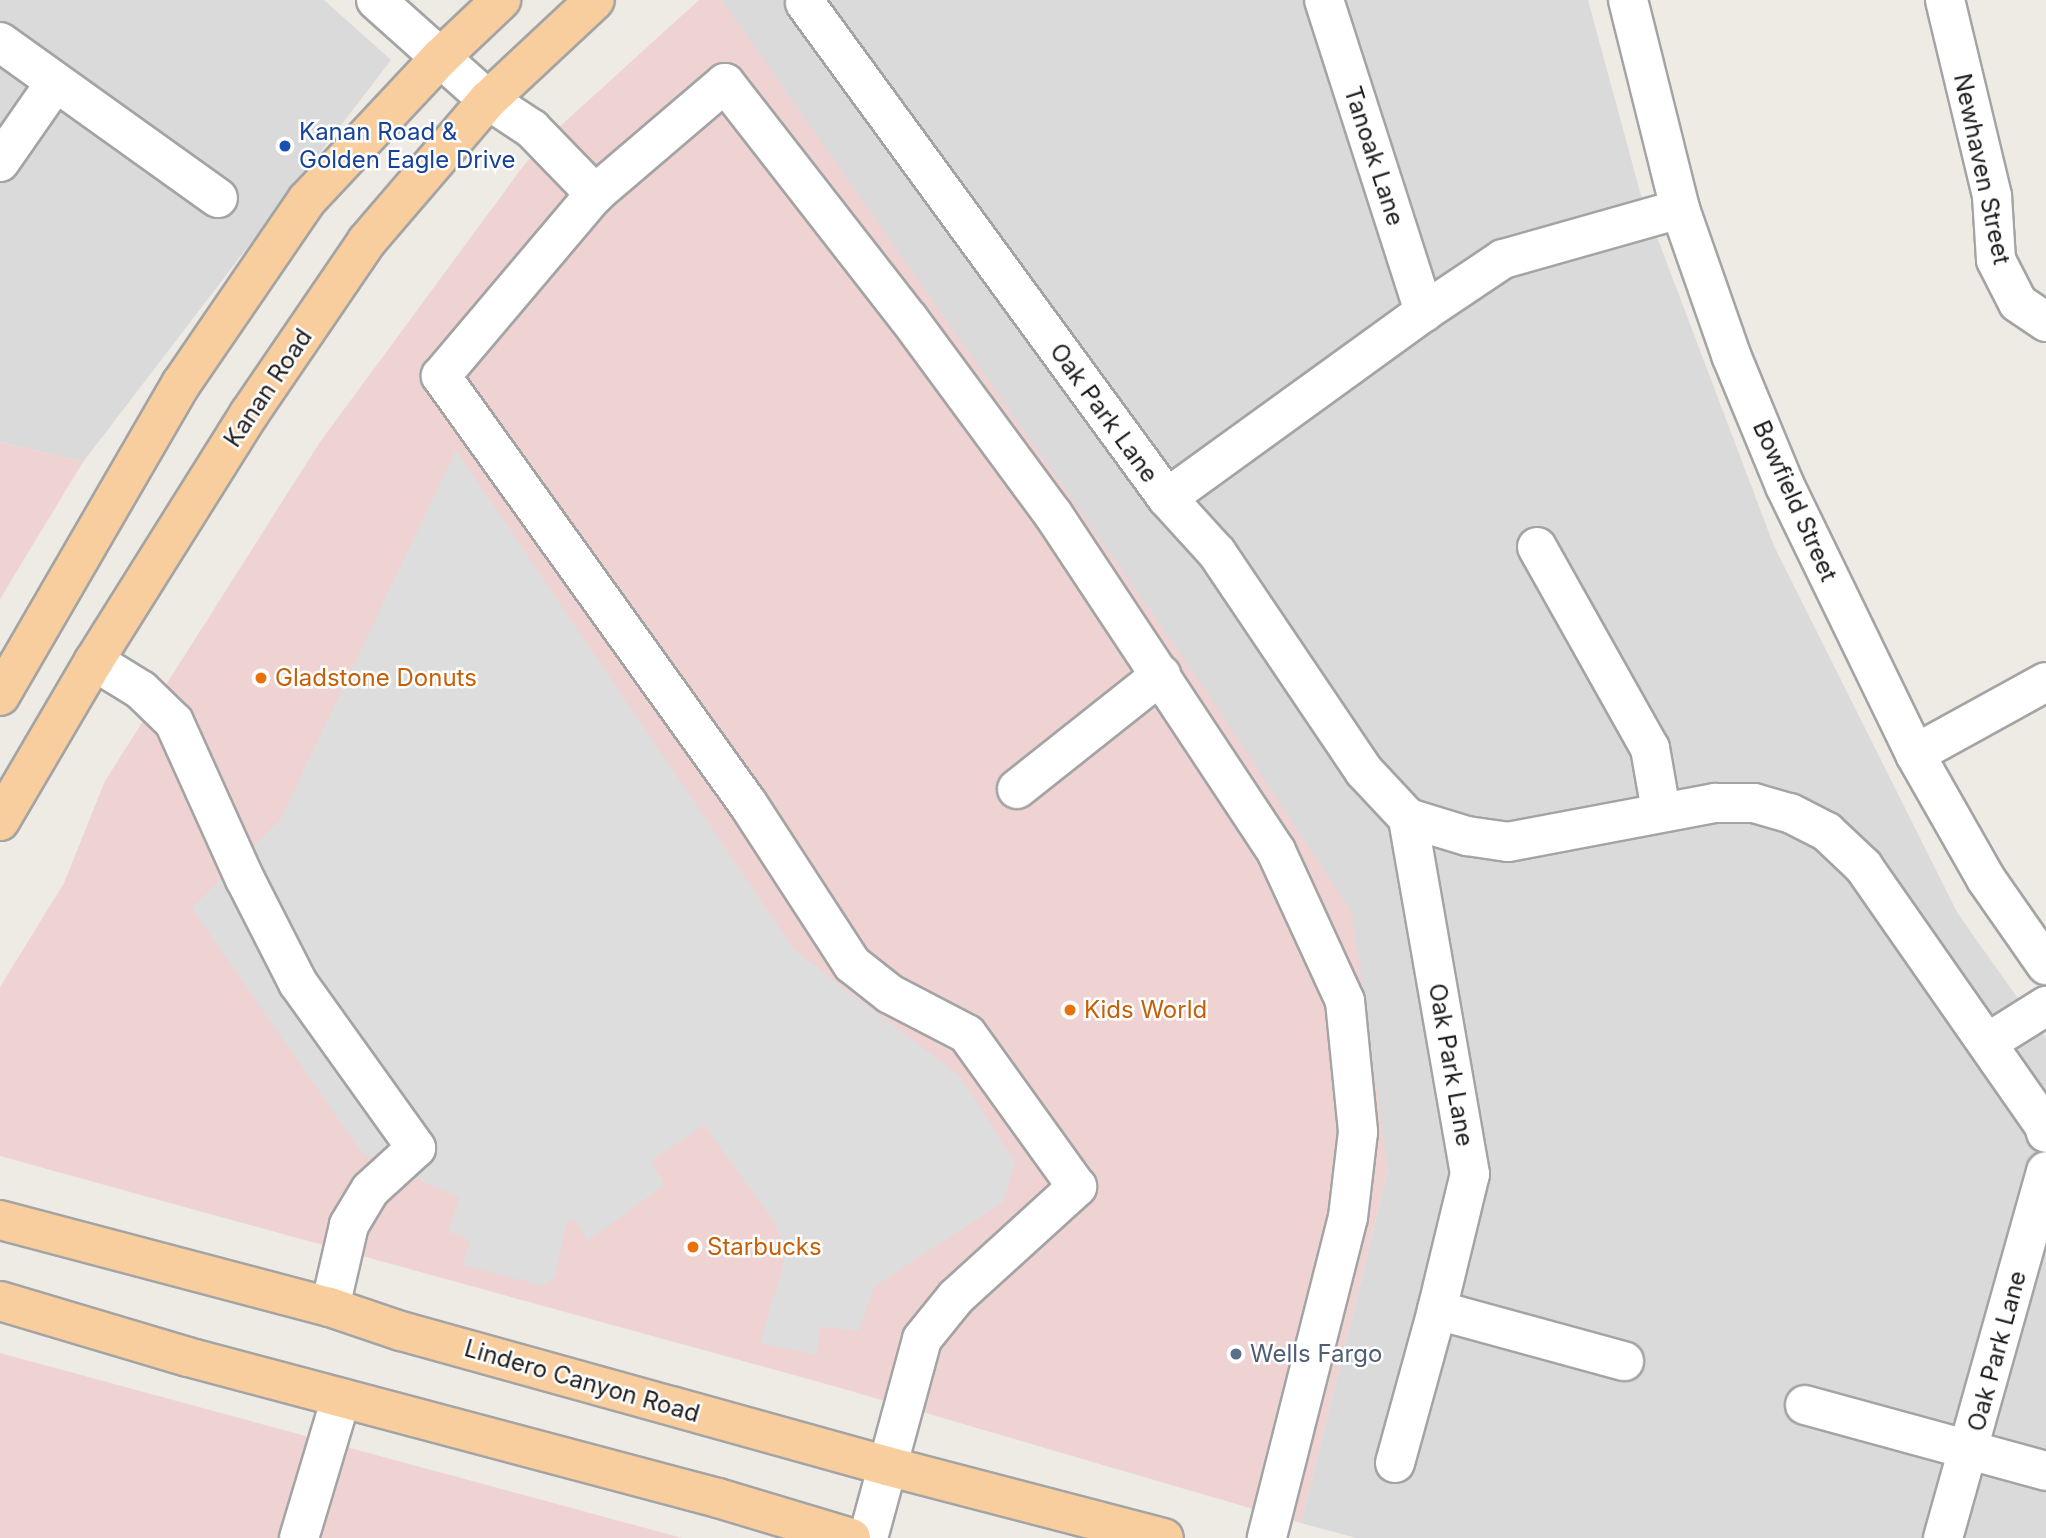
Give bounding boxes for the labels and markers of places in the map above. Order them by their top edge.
place label: Kanan Road & Golden Eagle Drive [299,118,515,174]
marker: Kanan Road & Golden Eagle Drive [277,138,293,154]
place label: Gladstone Donuts [275,664,477,692]
marker: Gladstone Donuts [253,670,269,686]
place label: Kids World [1084,996,1207,1024]
marker: Kids World [1062,1002,1078,1018]
place label: Starbucks [707,1233,822,1261]
marker: Starbucks [685,1239,701,1255]
place label: Wells Fargo [1250,1340,1382,1368]
marker: Wells Fargo [1228,1346,1244,1362]

